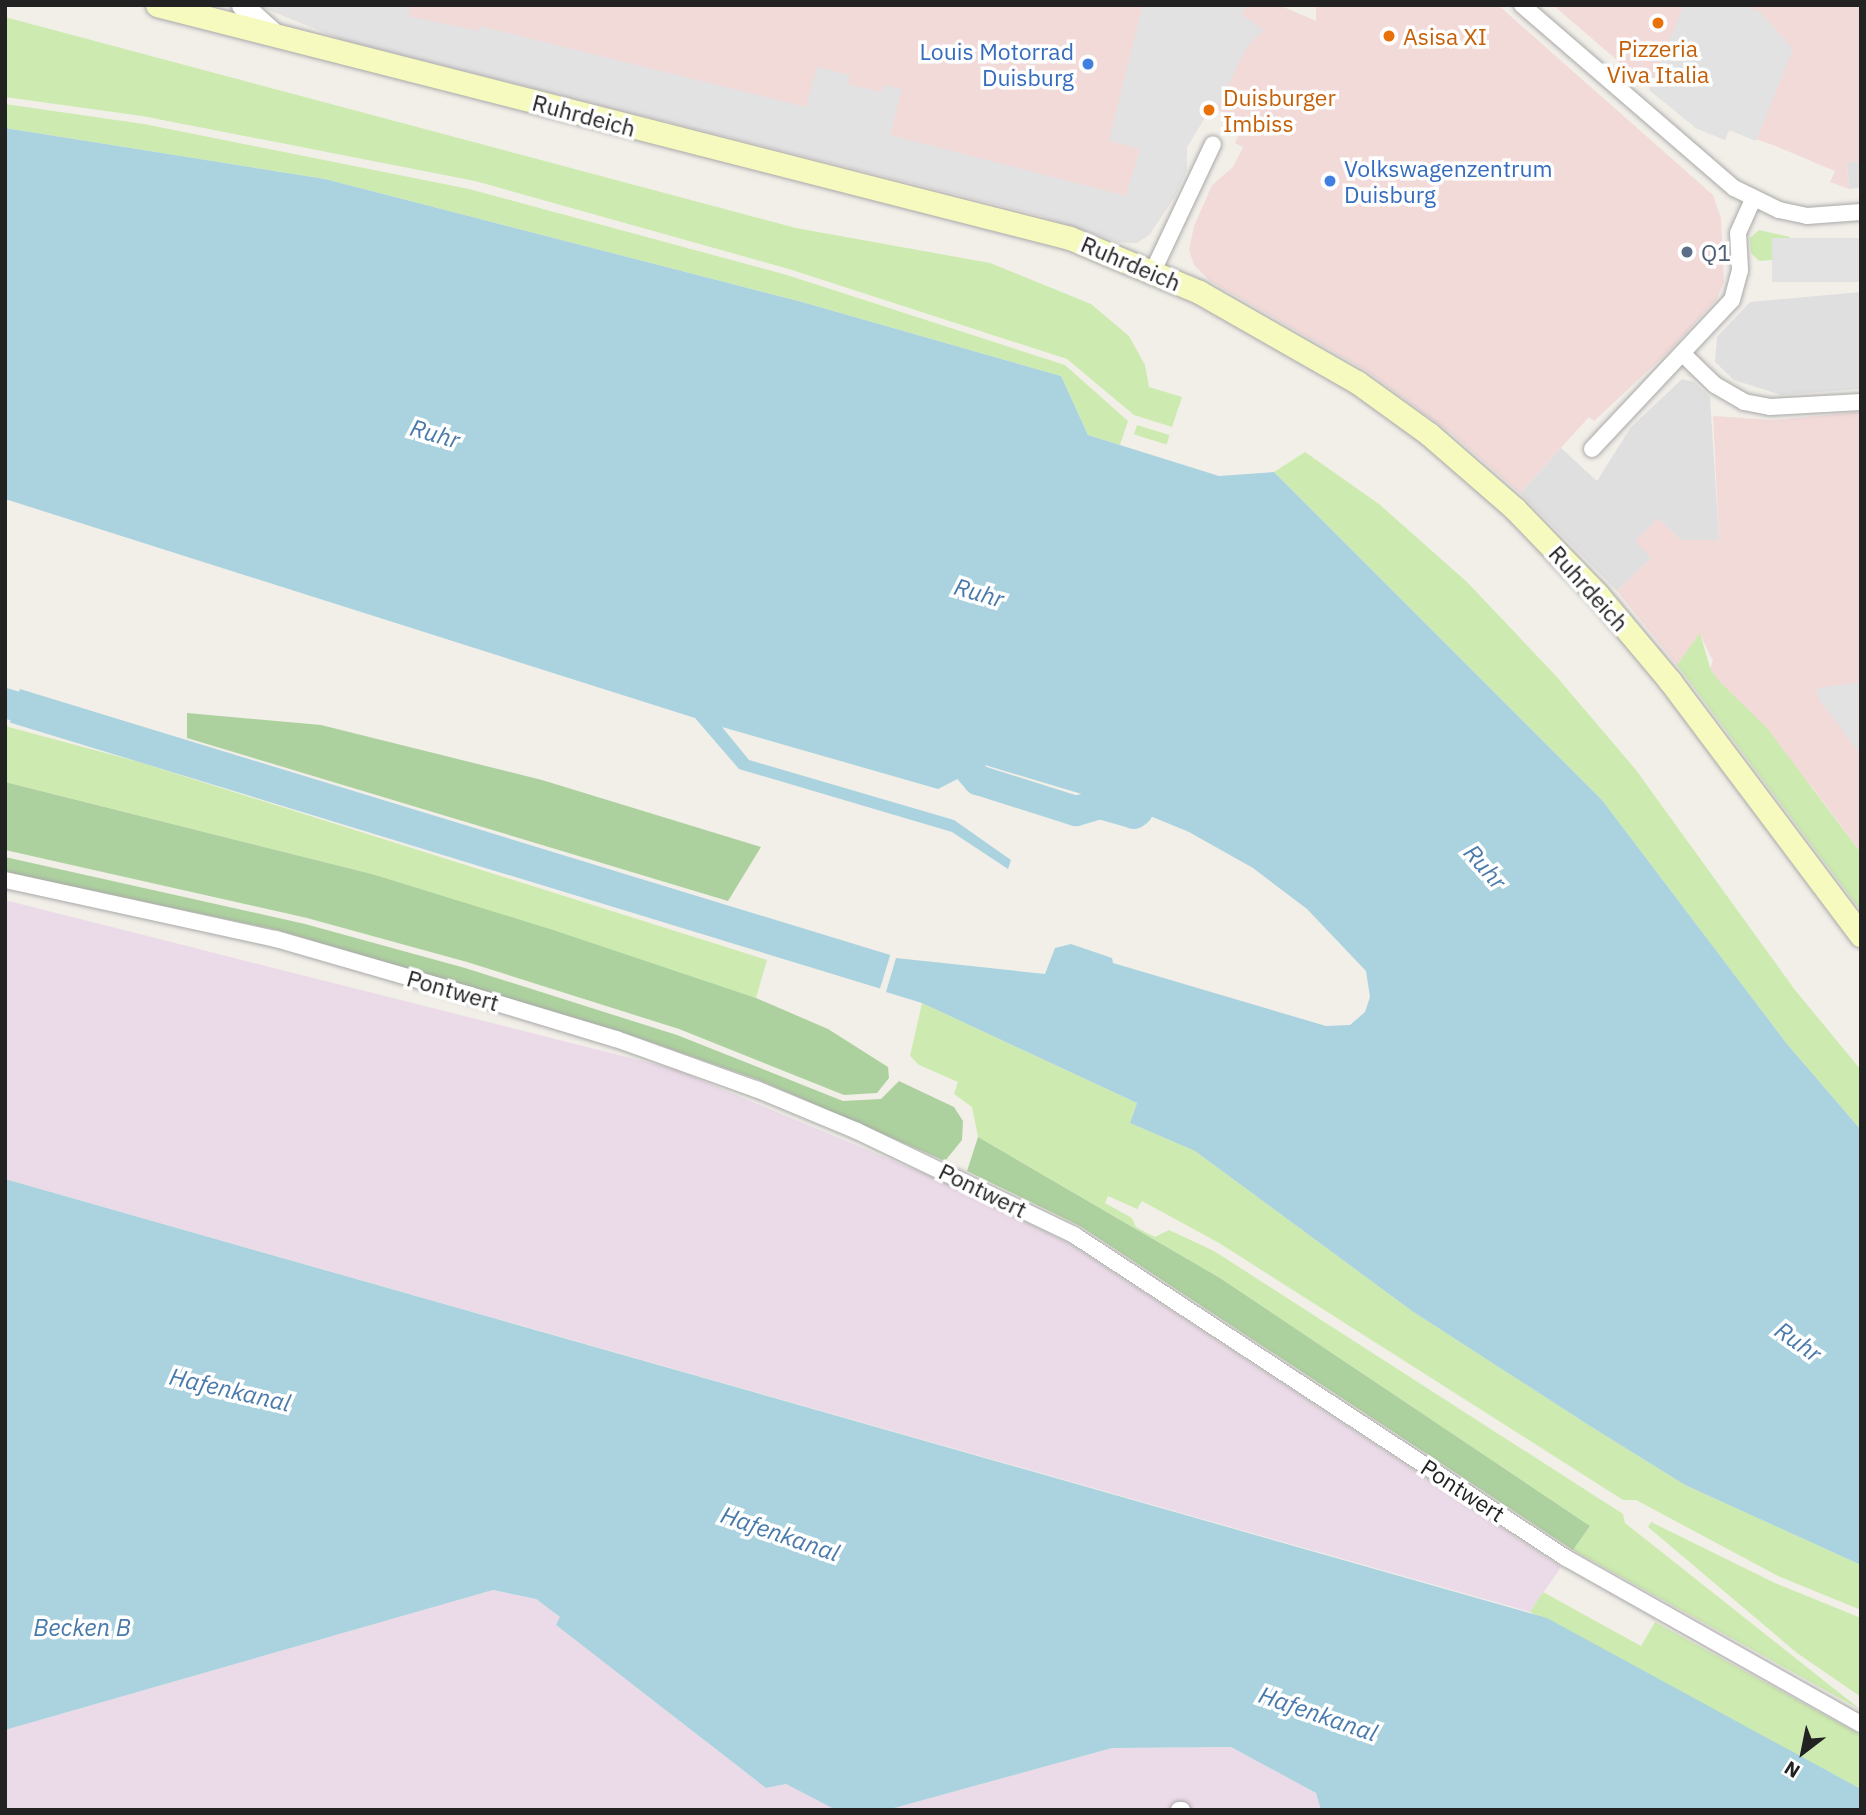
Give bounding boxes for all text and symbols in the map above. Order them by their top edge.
marker: Pizzeria Viva Italia [1650,15,1666,31]
place label: Asisa XI [1403,22,1487,50]
marker: Asisa XI [1381,28,1397,44]
place label: Pizzeria Viva Italia [1607,34,1709,88]
place label: Louis Motorrad Duisburg [920,37,1074,91]
marker: Louis Motorrad Duisburg [1080,56,1096,72]
place label: Duisburger Imbiss [1223,83,1336,137]
street label: Ruhrdeich [529,88,639,142]
marker: Duisburger Imbiss [1201,102,1217,118]
place label: Volkswagenzentrum Duisburg [1344,154,1553,208]
marker: Volkswagenzentrum Duisburg [1322,173,1338,189]
street label: Ruhrdeich [1077,230,1185,296]
place label: Q1 [1701,238,1731,266]
marker: Q1 [1679,244,1695,260]
water label: Ruhr [407,413,463,455]
street label: Ruhrdeich [1543,540,1635,636]
water label: Ruhr [951,572,1007,614]
water label: Ruhr [1458,839,1512,895]
street label: Pontwert [404,964,502,1016]
street label: Pontwert [935,1157,1031,1223]
water label: Ruhr [1769,1316,1827,1368]
water label: Hafenkanal [167,1362,293,1418]
street label: Pontwert [1416,1453,1510,1527]
water label: Hafenkanal [717,1500,843,1568]
water label: Becken B [33,1614,131,1642]
water label: Hafenkanal [1255,1680,1381,1748]
north arrow [1768,1717,1838,1787]
text: N [1780,1756,1804,1784]

